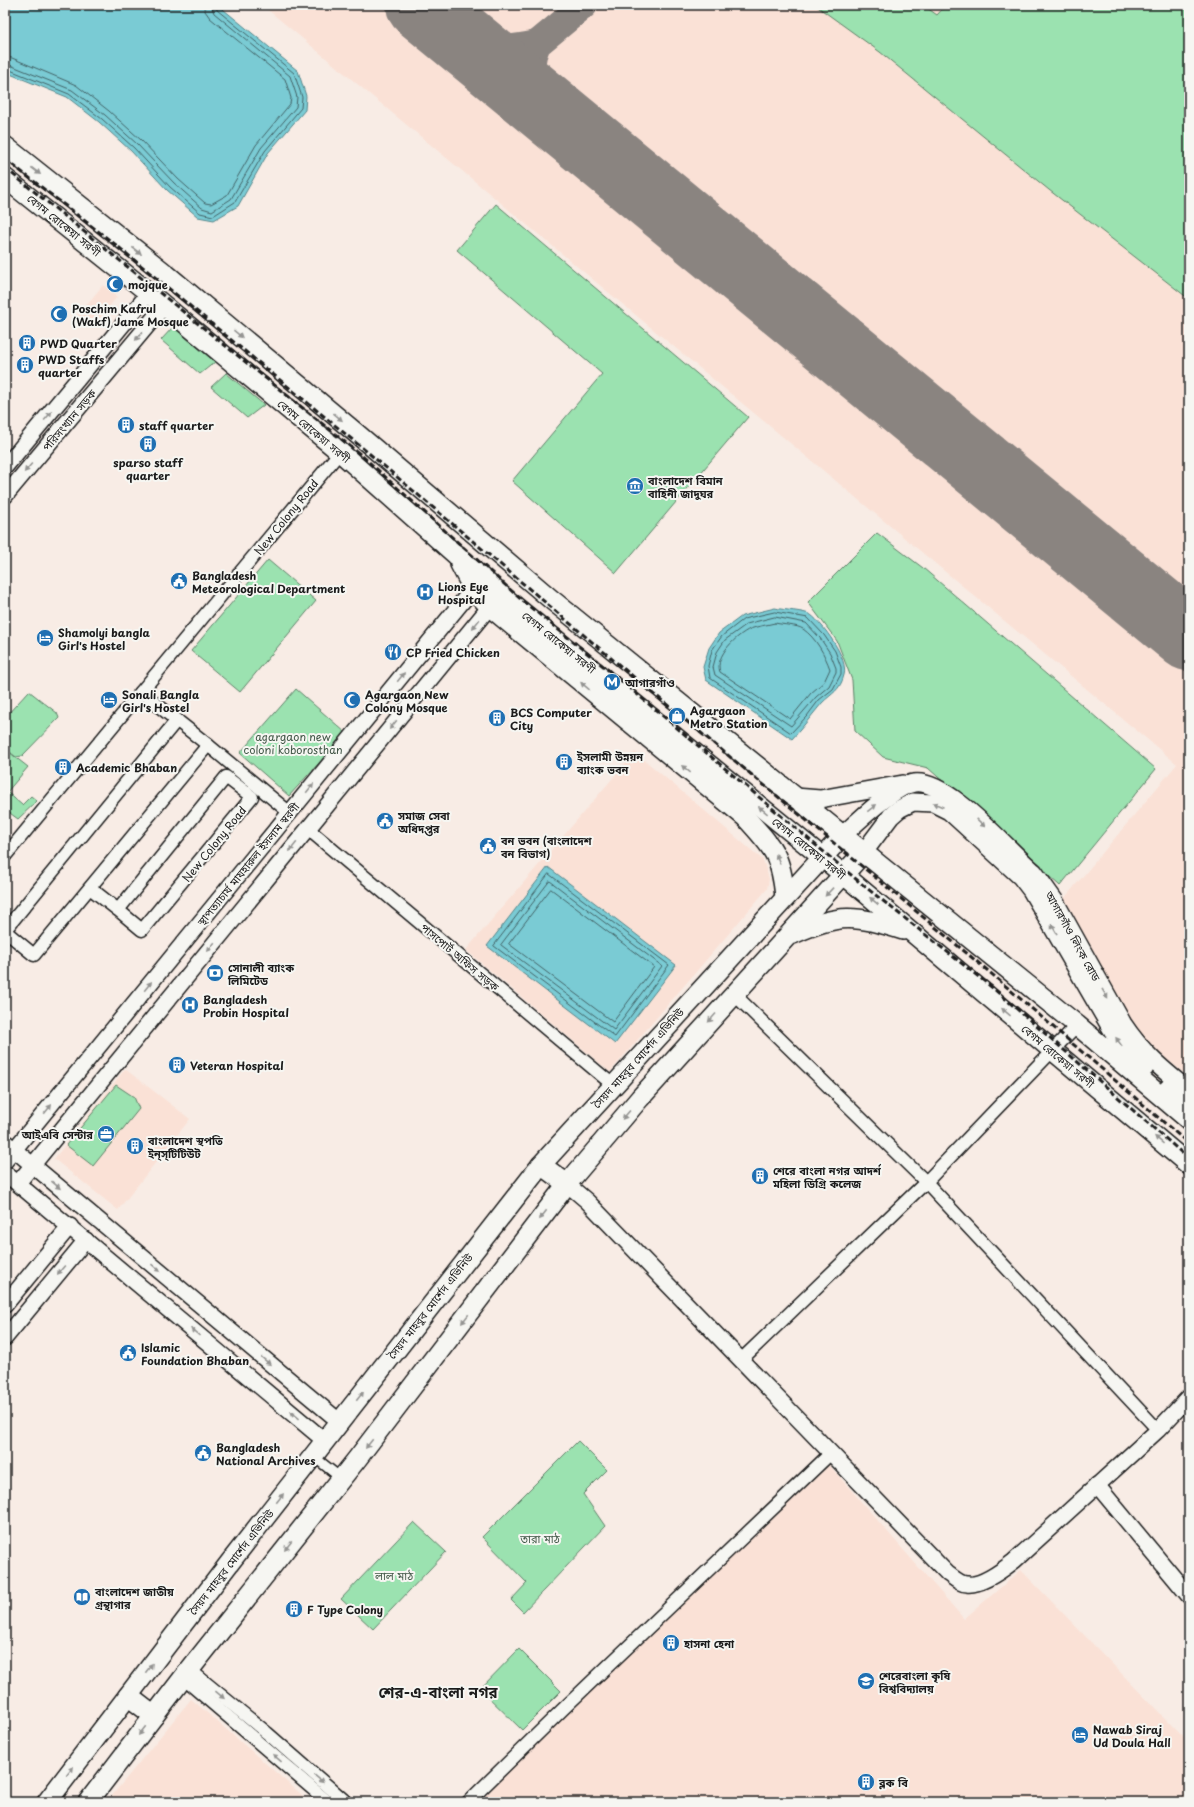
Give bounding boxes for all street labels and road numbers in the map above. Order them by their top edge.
street label: বেগম রোকেয়া সরণী [23,190,105,261]
street label: পরিসংখ্যান সড়ক [38,385,100,455]
street label: বেগম রোকেয়া সরণী [274,395,355,467]
street label: New Colony Road [250,475,322,559]
street label: বেগম রোকেয়া সরণী [518,607,600,678]
street label: স্থাপত্যাচার্য মাযহারুল ইসলাম স্বরণী [192,798,304,930]
street label: New Colony Road [178,802,250,886]
street label: বেগম রোকেয়া সরণী [768,813,850,884]
street label: আগারগাঁও লিংক রোড [1041,887,1105,984]
street label: পাসপোর্ট অফিস সড়ক [417,919,503,995]
street label: সৈয়দ মাহবুব মোর্শেদ এভিনিউ [588,1004,688,1113]
street label: বেগম রোকেয়া সরণী [1018,1020,1099,1092]
street label: সৈয়দ মাহবুব মোর্শেদ এভিনিউ [383,1249,477,1363]
street label: সৈয়দ মাহবুব মোর্শেদ এভিনিউ [184,1505,278,1619]

